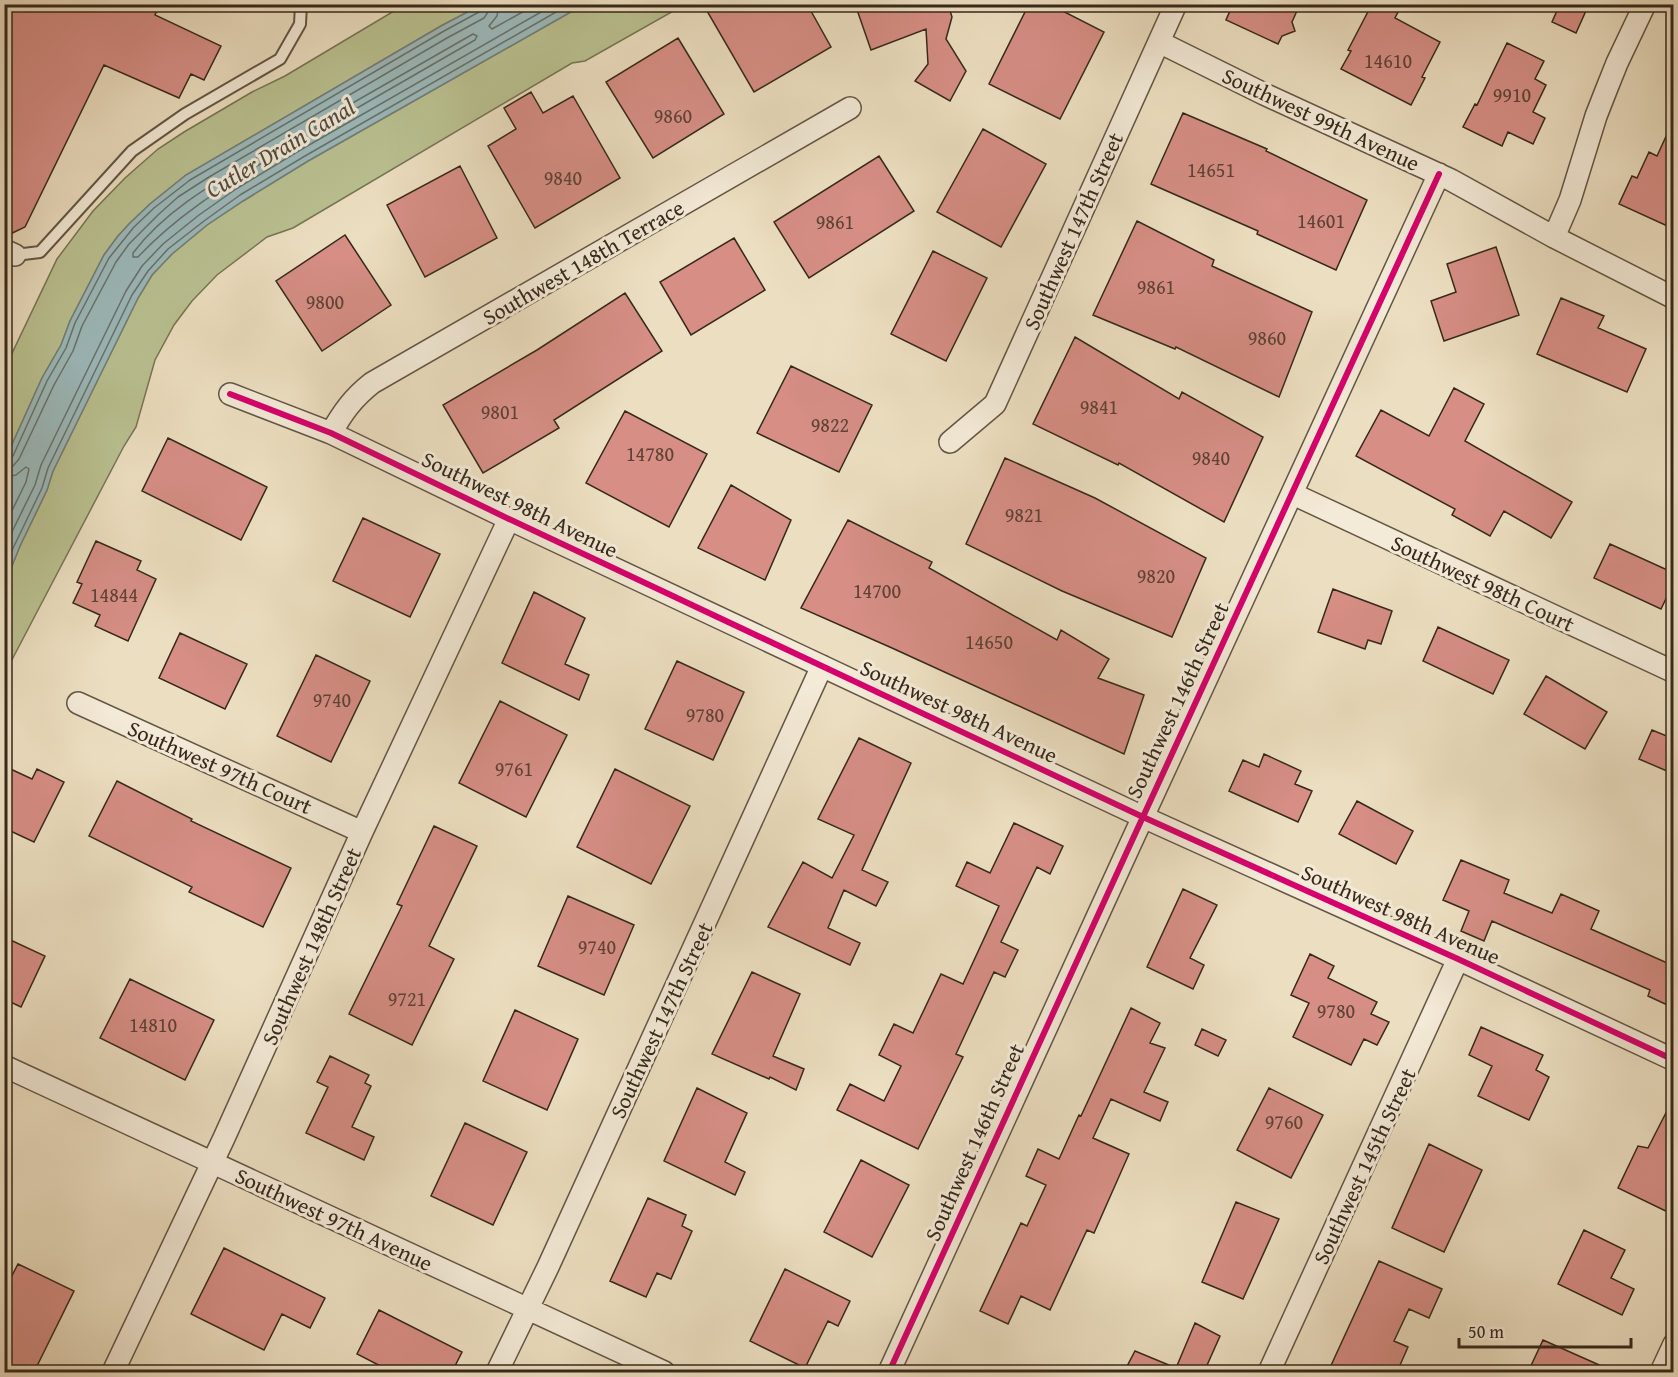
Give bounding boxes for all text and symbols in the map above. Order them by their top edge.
house number: 14610 [1364,46,1412,75]
street label: Southwest 99th Avenue [1217,59,1425,179]
house number: 9910 [1493,80,1531,109]
water label: Cutler Drain Canal [199,89,361,206]
house number: 9860 [654,101,692,130]
street label: Southwest 147th Street [1015,127,1131,335]
house number: 14651 [1187,155,1235,184]
house number: 9840 [544,163,582,192]
street label: Southwest 148th Terrace [476,191,690,333]
house number: 14601 [1297,206,1345,235]
house number: 9861 [816,207,854,236]
house number: 9861 [1137,272,1175,301]
house number: 9800 [306,287,344,316]
house number: 9860 [1248,323,1286,352]
house number: 9841 [1080,392,1118,421]
house number: 9801 [481,397,519,426]
house number: 9822 [811,410,849,439]
house number: 14780 [626,439,674,468]
street label: Southwest 98th Avenue [417,443,623,565]
house number: 9840 [1192,443,1230,472]
house number: 9821 [1005,500,1043,529]
street label: Southwest 98th Court [1386,526,1580,640]
house number: 9820 [1137,561,1175,590]
house number: 14700 [853,576,901,605]
house number: 14844 [90,580,138,609]
street label: Southwest 146th Street [1117,596,1237,803]
house number: 14650 [965,627,1013,656]
street label: Southwest 98th Avenue [855,651,1063,771]
house number: 9740 [313,685,351,714]
house number: 9780 [686,700,724,729]
street label: Southwest 97th Court [123,712,318,822]
house number: 9761 [495,754,533,783]
street label: Southwest 148th Street [253,842,369,1050]
street label: Southwest 98th Avenue [1296,856,1506,972]
street label: Southwest 147th Street [601,916,721,1123]
house number: 9740 [578,932,616,961]
house number: 9721 [388,984,426,1013]
house number: 9780 [1317,996,1355,1025]
house number: 14810 [129,1010,177,1039]
street label: Southwest 146th Street [916,1038,1032,1246]
street label: Southwest 145th Street [1304,1062,1424,1269]
house number: 9760 [1265,1107,1303,1136]
street label: Southwest 97th Avenue [230,1159,438,1279]
scale bar [1459,1311,1632,1349]
text: 50 m [1468,1318,1504,1345]

